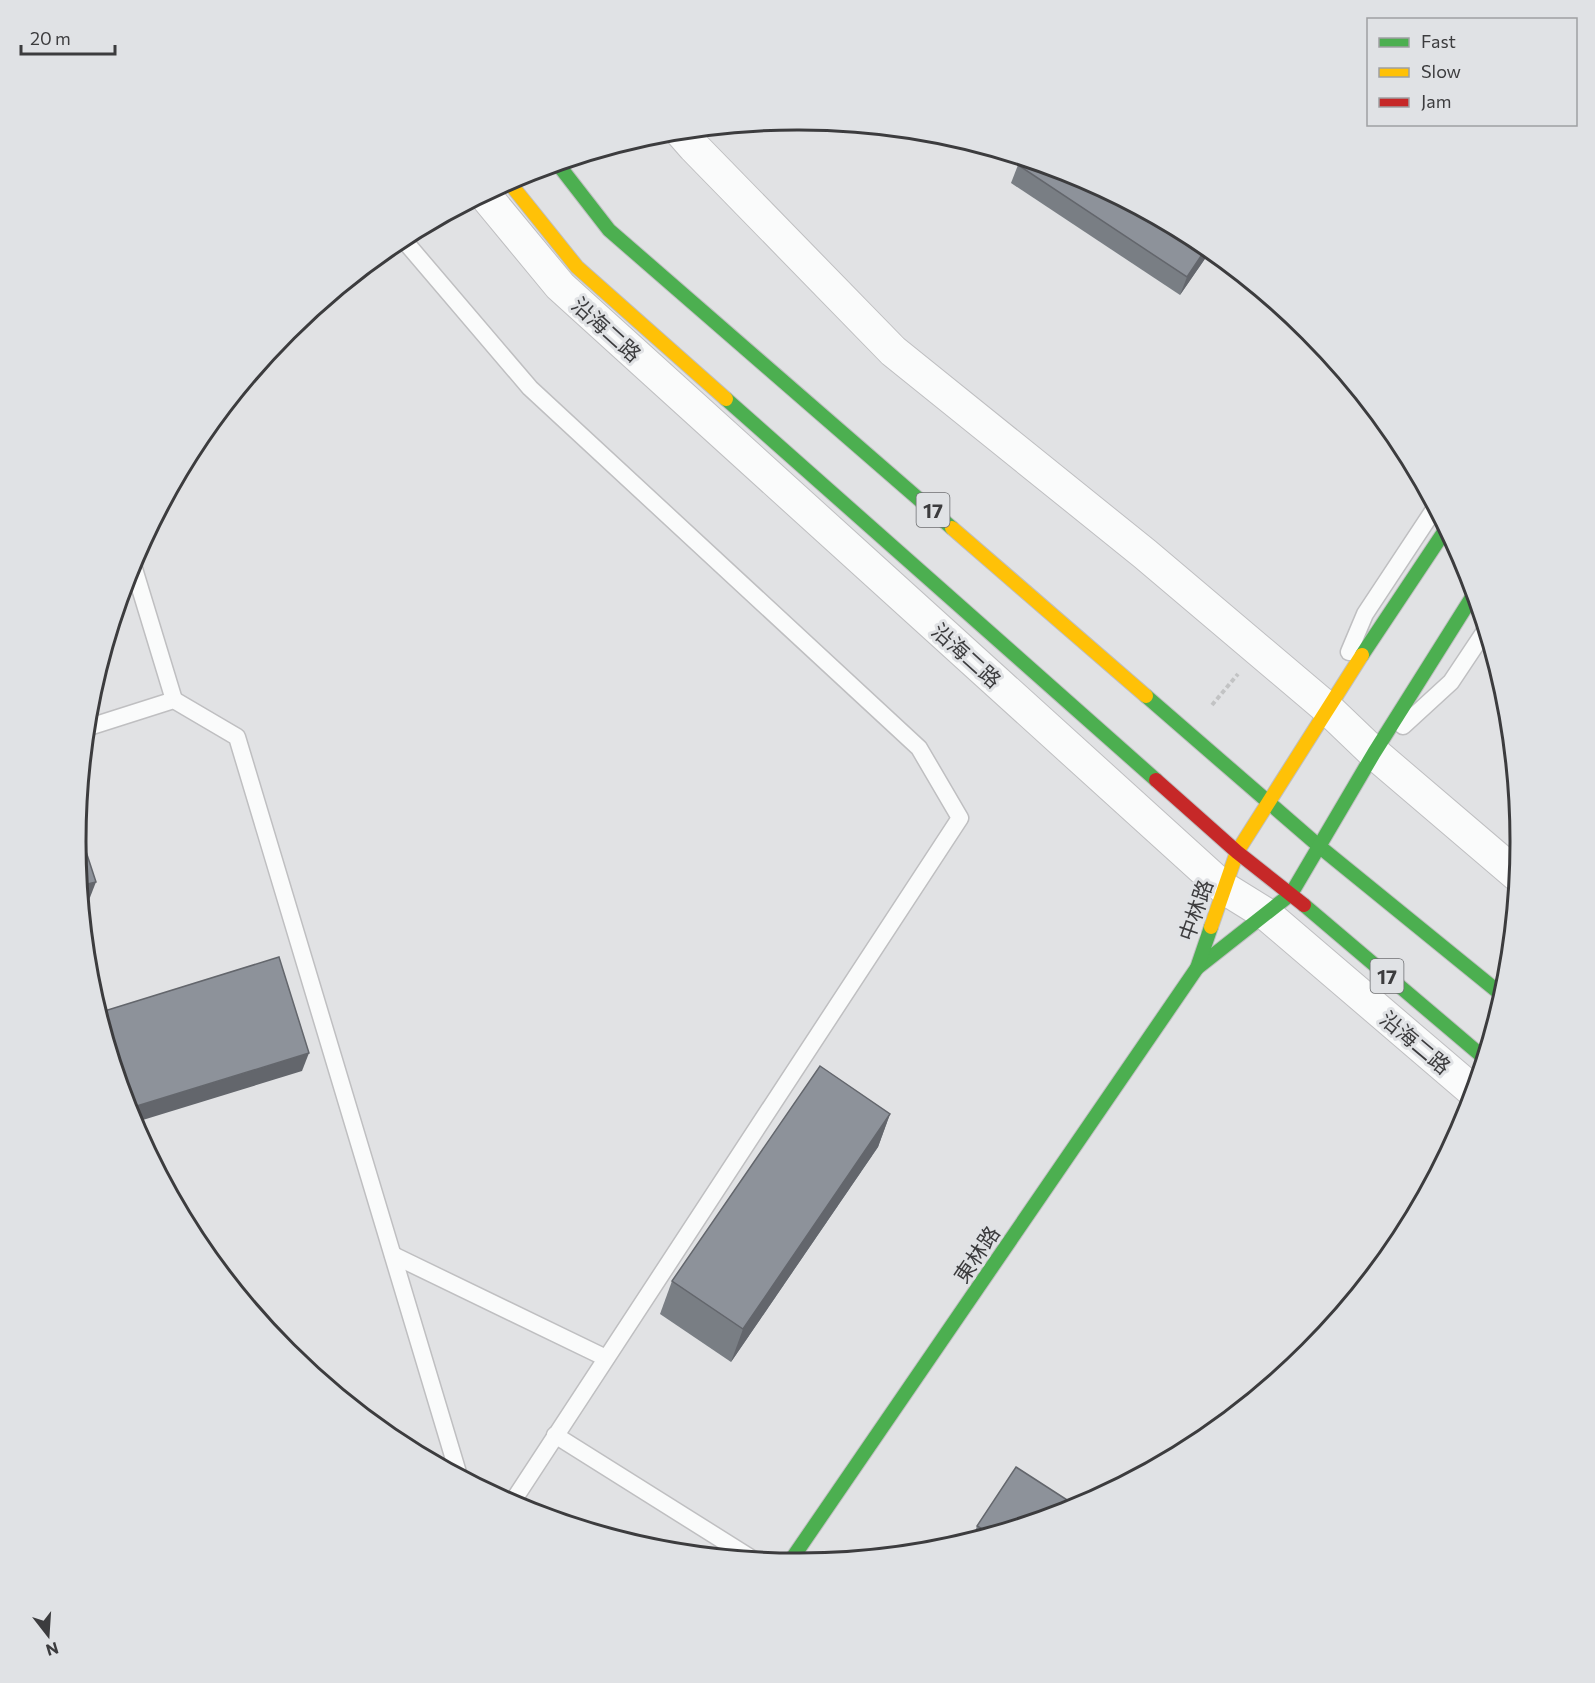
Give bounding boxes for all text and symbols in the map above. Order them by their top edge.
scale bar [21,18,116,56]
legend [1367,18,1577,126]
text: 20 m [30,27,71,49]
text: Fast [1421,30,1456,52]
text: Slow [1421,60,1461,82]
text: Jam [1421,90,1451,112]
street label: 沿海二路 [567,292,647,366]
road number: 17 [916,493,950,527]
street label: 沿海二路 [927,618,1007,692]
street label: 中林路 [1173,876,1217,944]
road number: 17 [1370,959,1404,993]
street label: 沿海二路 [1376,1005,1456,1079]
street label: 東林路 [948,1221,1004,1287]
north arrow [18,1605,78,1665]
text: N [44,1639,61,1661]

